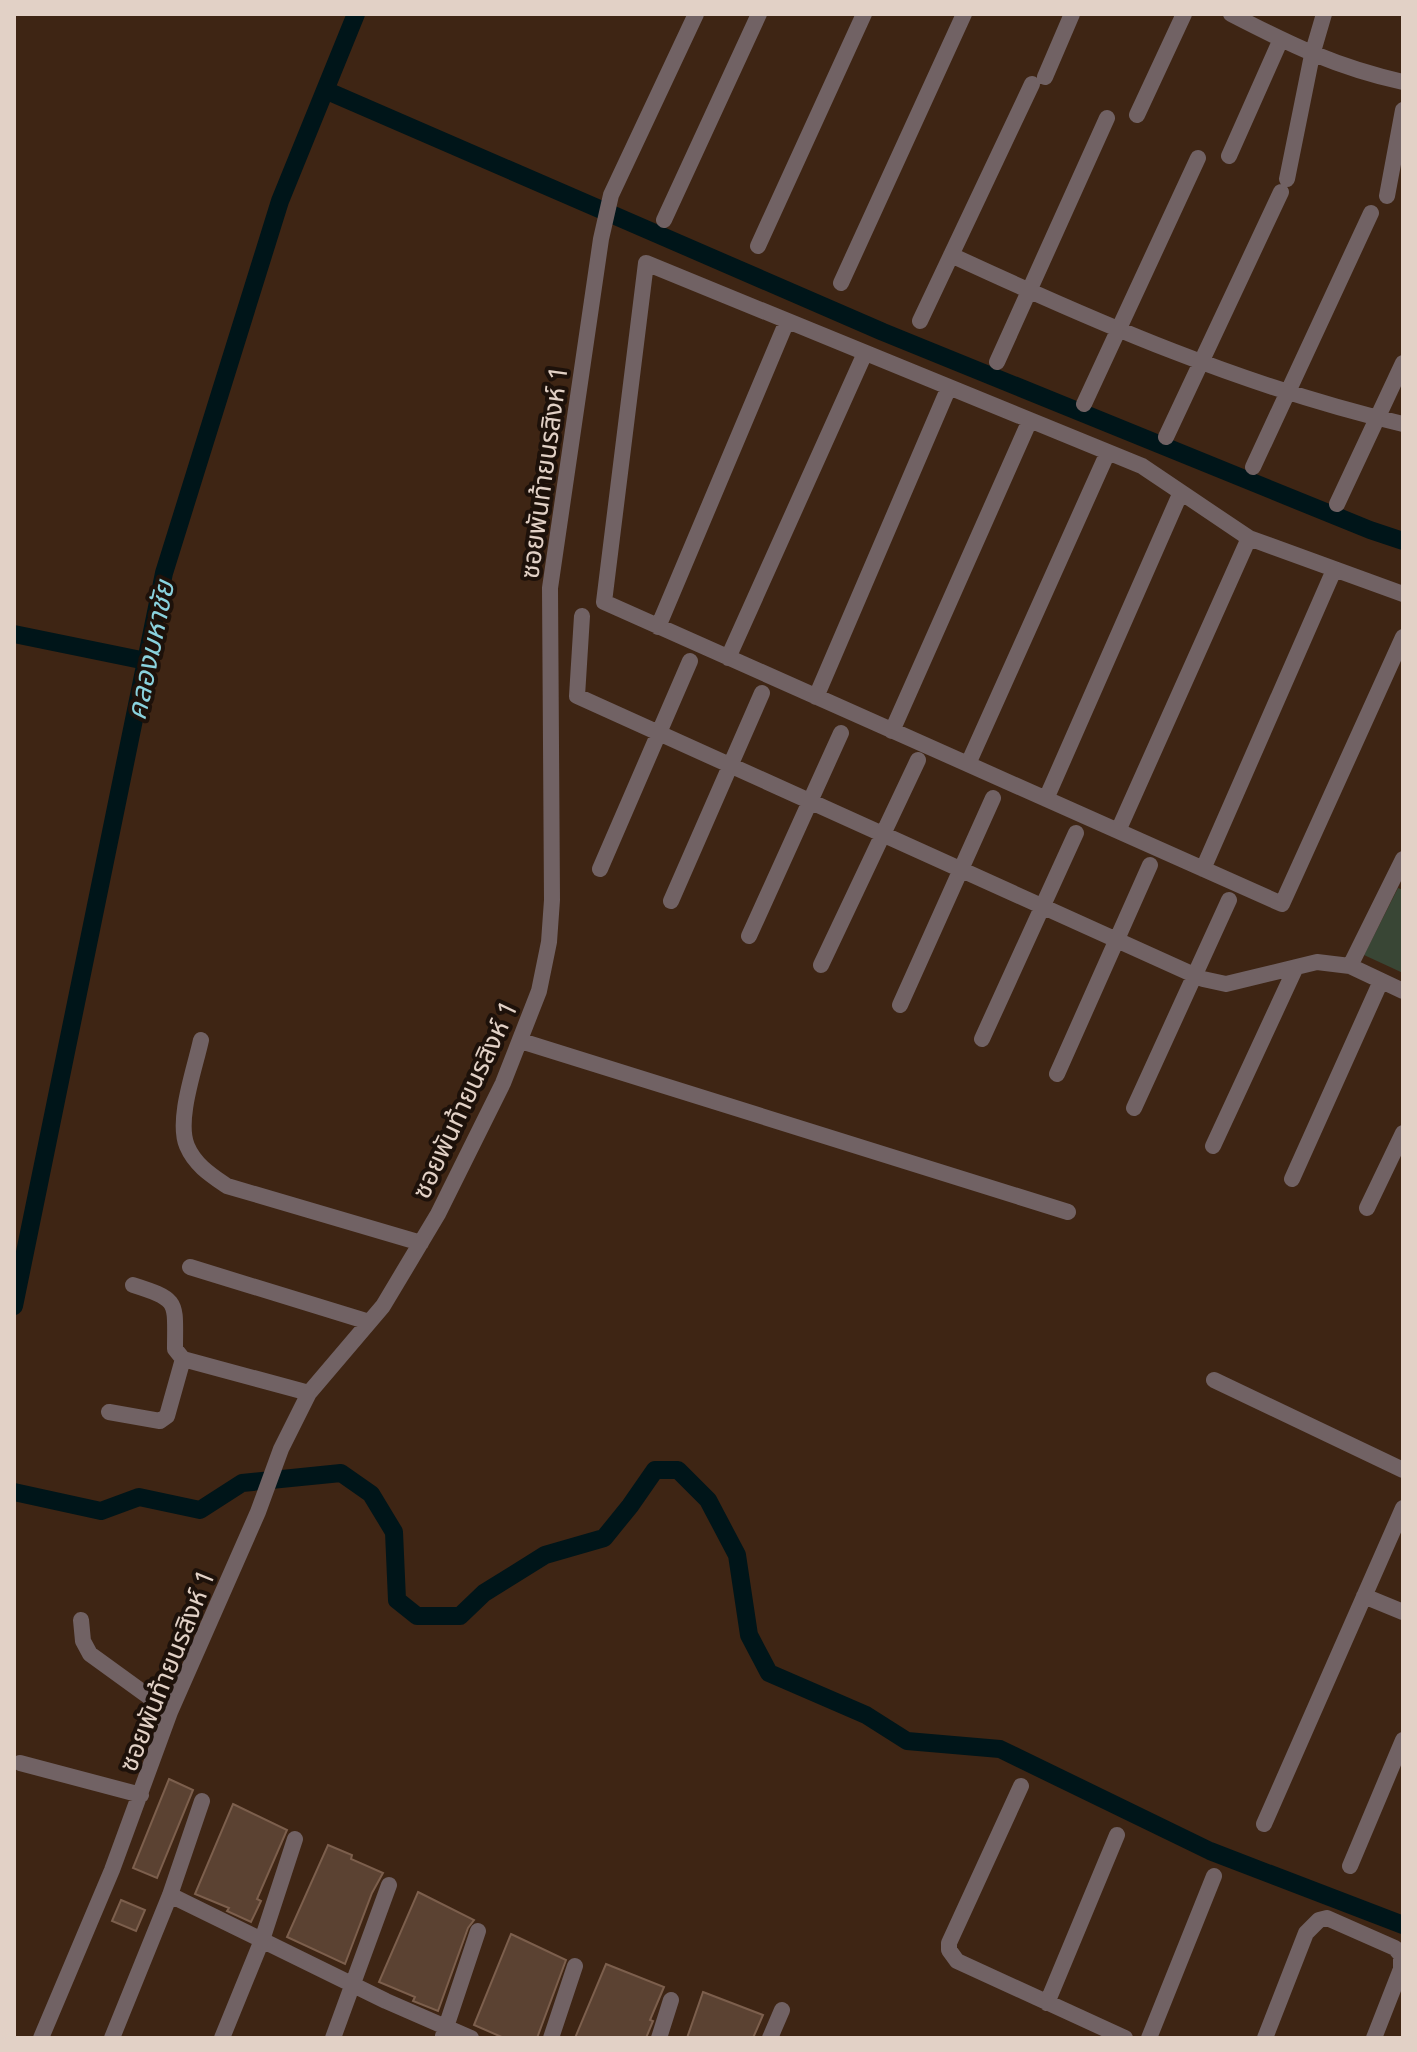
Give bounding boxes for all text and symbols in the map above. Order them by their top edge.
street label: ซอยพันท้ายนรสิงห์ 1 [510,363,576,581]
water label: คลองมหาชัย [116,575,183,723]
street label: ซอยพันท้ายนรสิงห์ 1 [402,994,526,1204]
street label: ซอยพันท้ายนรสิงห์ 1 [109,1564,223,1776]

